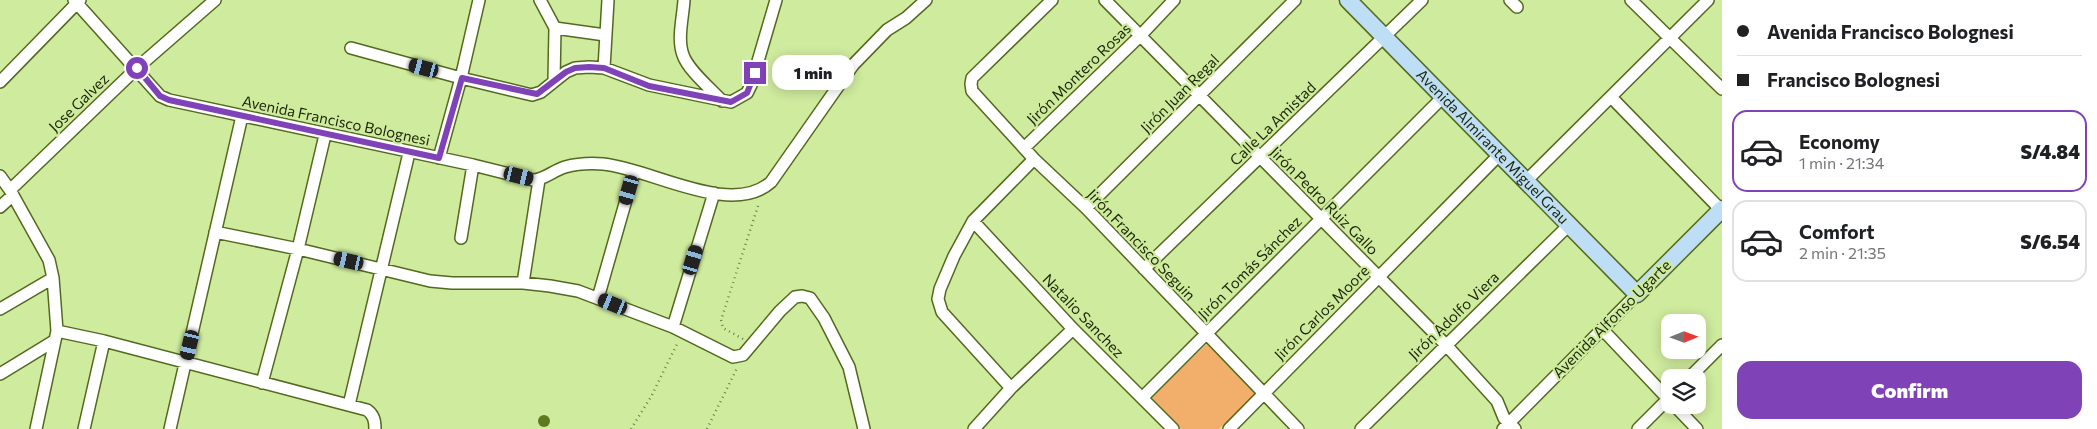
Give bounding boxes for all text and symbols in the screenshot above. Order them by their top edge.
street label: Jirón Montero Rosas [1023,19,1134,128]
text: Avenida Francisco Bolognesi [1767,20,2014,43]
street label: Jirón Juan Regal [1136,50,1222,136]
callout: 1 min [772,56,855,90]
route start [126,57,148,79]
car [407,57,440,79]
route end [744,62,766,84]
text: 1 min [794,63,832,82]
street label: Avenida Almirante Miguel Grau [1413,65,1573,227]
text: Francisco Bolognesi [1767,68,1940,91]
street label: Jose Galvez [45,69,112,135]
street label: Calle La Amistad [1226,78,1319,169]
street label: Avenida Francisco Bolognesi [241,91,432,149]
icon: car [1739,129,1784,174]
text: Economy [1799,130,1880,153]
text: S/4.84 [2021,140,2080,163]
street label: Jirón Pedro Ruiz Gallo [1267,142,1383,258]
text: 1 min · 21:34 [1799,153,1884,172]
car [502,165,535,187]
car [617,174,640,206]
street label: Jirón Francisco Seguin [1084,185,1200,304]
street label: Jirón Tomás Sánchez [1194,212,1305,323]
icon: car [1739,219,1784,264]
text: Comfort [1799,220,1875,243]
text: S/6.54 [2020,230,2080,253]
car [681,243,704,277]
text: 2 min · 21:35 [1799,243,1886,262]
car [332,250,365,272]
street label: Avenida Alfonso Ugarte [1548,255,1674,381]
street label: Jirón Carlos Moore [1270,261,1373,363]
street label: Jirón Adolfo Viera [1404,267,1502,363]
street label: Natalio Sanchez [1039,270,1128,361]
car [596,291,629,317]
north arrow [1661,314,1706,359]
map controls [1661,314,1706,414]
car [179,329,200,361]
button: Confirm [1737,361,2082,419]
button: layers [1661,369,1706,414]

